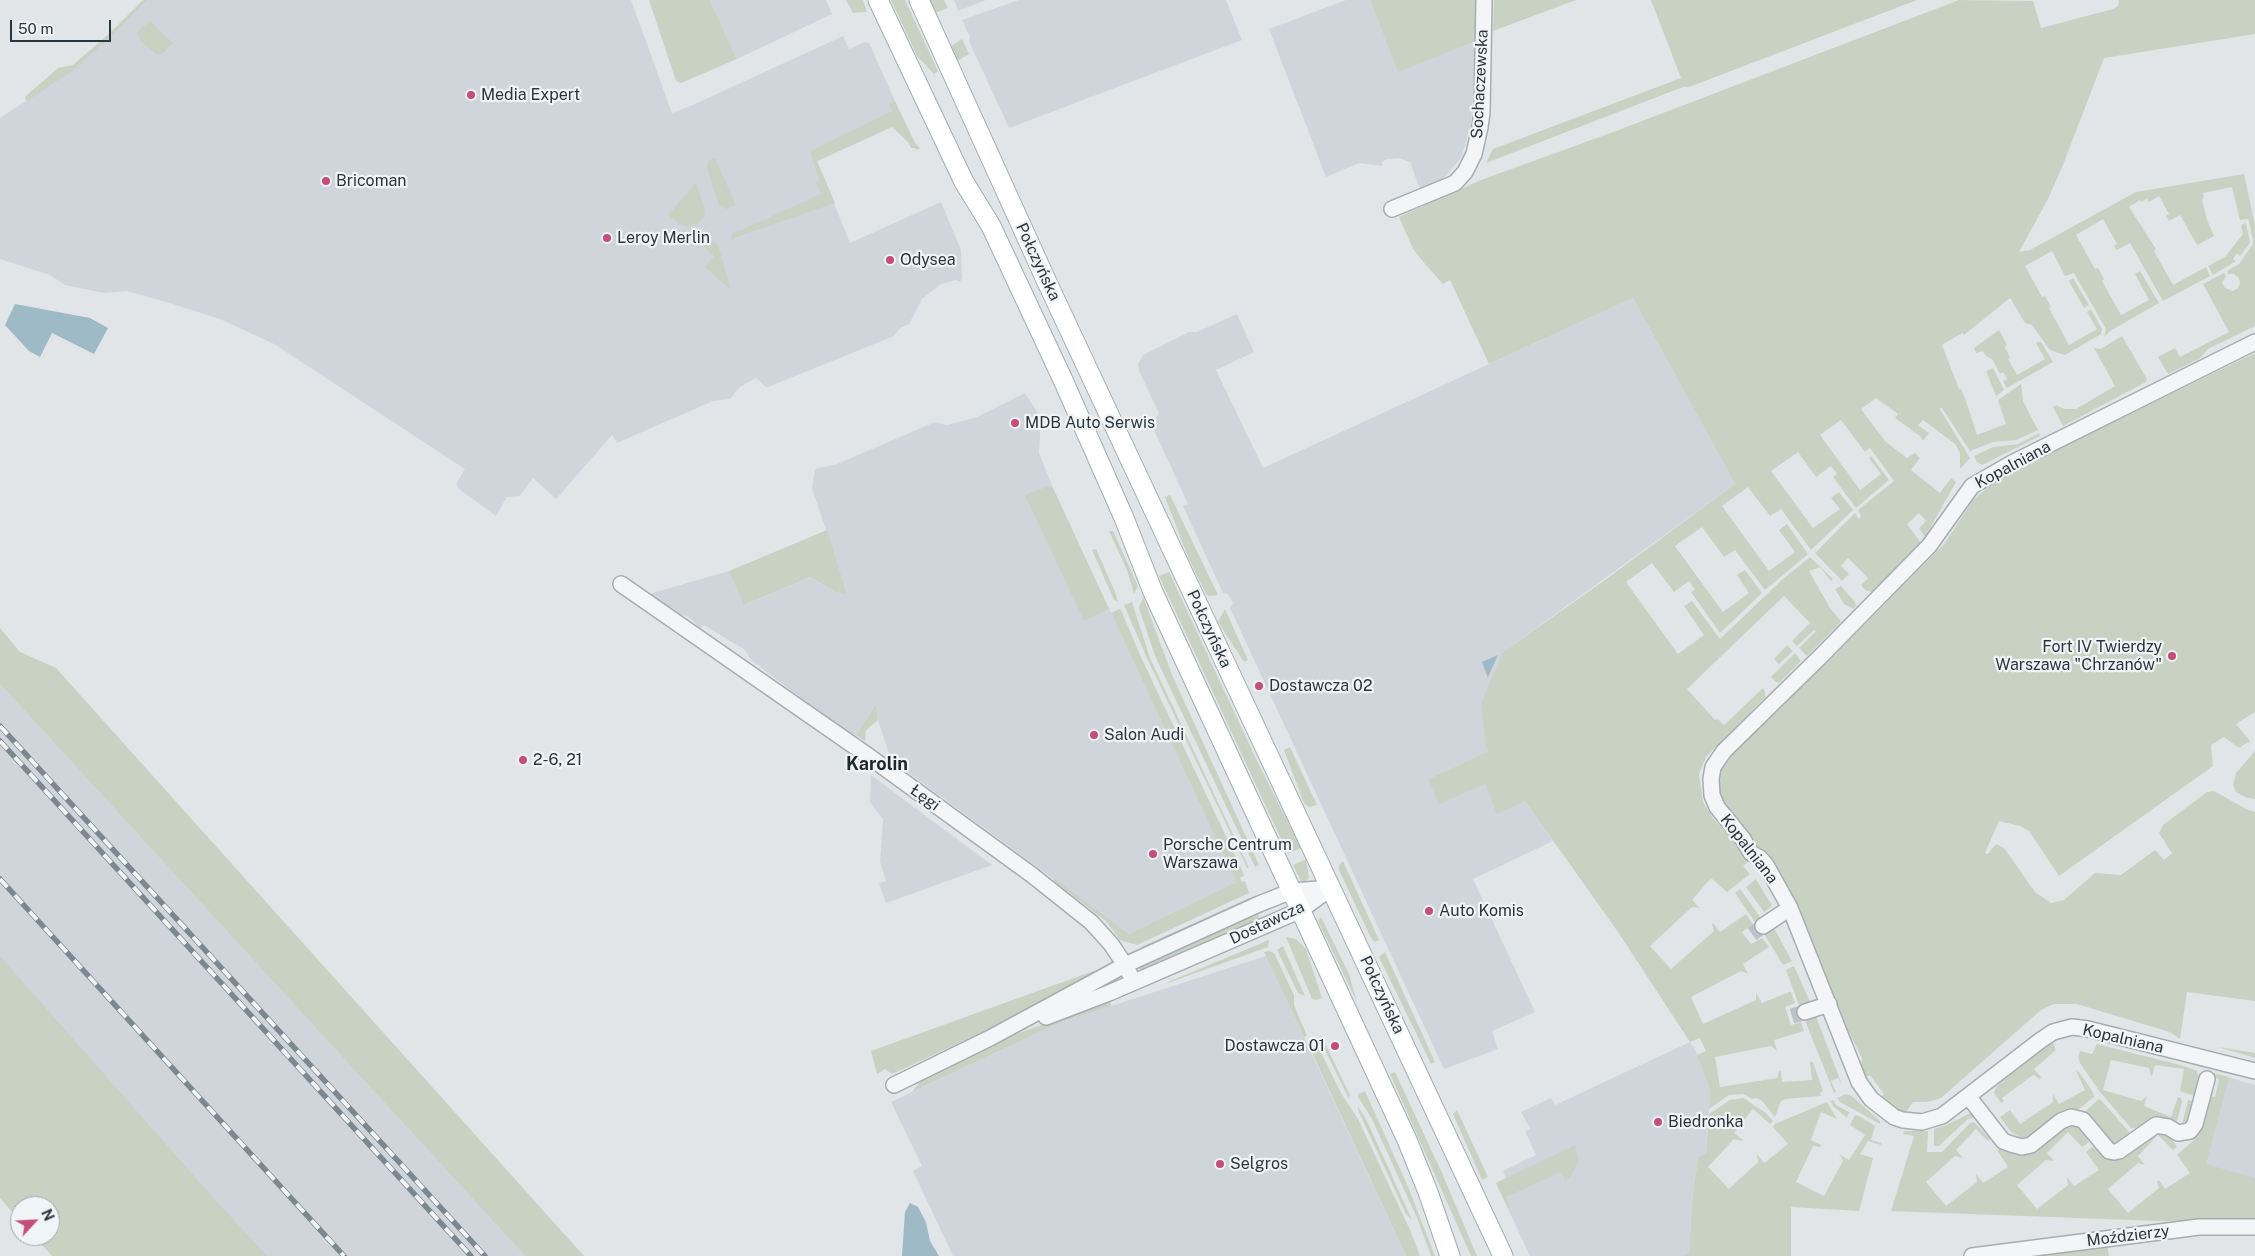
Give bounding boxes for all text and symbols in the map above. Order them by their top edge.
scale bar [12,10,114,42]
text: 50 m [18,20,53,37]
street label: Sochaczewska [1468,29,1492,139]
place label: Media Expert [481,85,580,105]
marker: Media Expert [465,89,477,101]
place label: Bricoman [336,171,407,191]
marker: Bricoman [320,175,332,187]
street label: Połczyńska [1012,220,1064,304]
place label: Leroy Merlin [617,228,710,248]
marker: Leroy Merlin [601,232,613,244]
place label: Odysea [900,250,955,270]
marker: Odysea [884,254,896,266]
place label: MDB Auto Serwis [1025,413,1155,433]
marker: MDB Auto Serwis [1009,417,1021,429]
street label: Kopalniana [1972,437,2054,493]
street label: Połczyńska [1183,587,1235,671]
place label: Fort IV Twierdzy Warszawa "Chrzanów" [1995,637,2162,675]
marker: Fort IV Twierdzy Warszawa "Chrzanów" [2166,650,2178,662]
place label: Dostawcza 02 [1269,676,1372,696]
marker: Dostawcza 02 [1253,680,1265,692]
place label: Salon Audi [1104,725,1184,745]
marker: Salon Audi [1088,729,1100,741]
place label: 2-6, 21 [533,750,582,770]
district label: Karolin [846,753,908,775]
marker: 2-6, 21 [517,754,529,766]
street label: Łęgi [906,781,944,815]
street label: Kopalniana [1716,811,1782,887]
place label: Porsche Centrum Warszawa [1163,835,1292,873]
marker: Porsche Centrum Warszawa [1147,848,1159,860]
street label: Dostawcza [1227,897,1307,949]
place label: Auto Komis [1439,901,1524,921]
marker: Auto Komis [1423,905,1435,917]
street label: Połczyńska [1356,953,1408,1037]
street label: Kopalniana [2081,1020,2165,1058]
place label: Dostawcza 01 [1225,1036,1325,1056]
marker: Dostawcza 01 [1329,1040,1341,1052]
place label: Biedronka [1668,1112,1743,1132]
marker: Biedronka [1652,1116,1664,1128]
place label: Selgros [1230,1154,1288,1174]
marker: Selgros [1214,1158,1226,1170]
north arrow [10,1196,60,1246]
text: N [38,1207,57,1223]
street label: Moździerzy [2085,1221,2171,1251]

